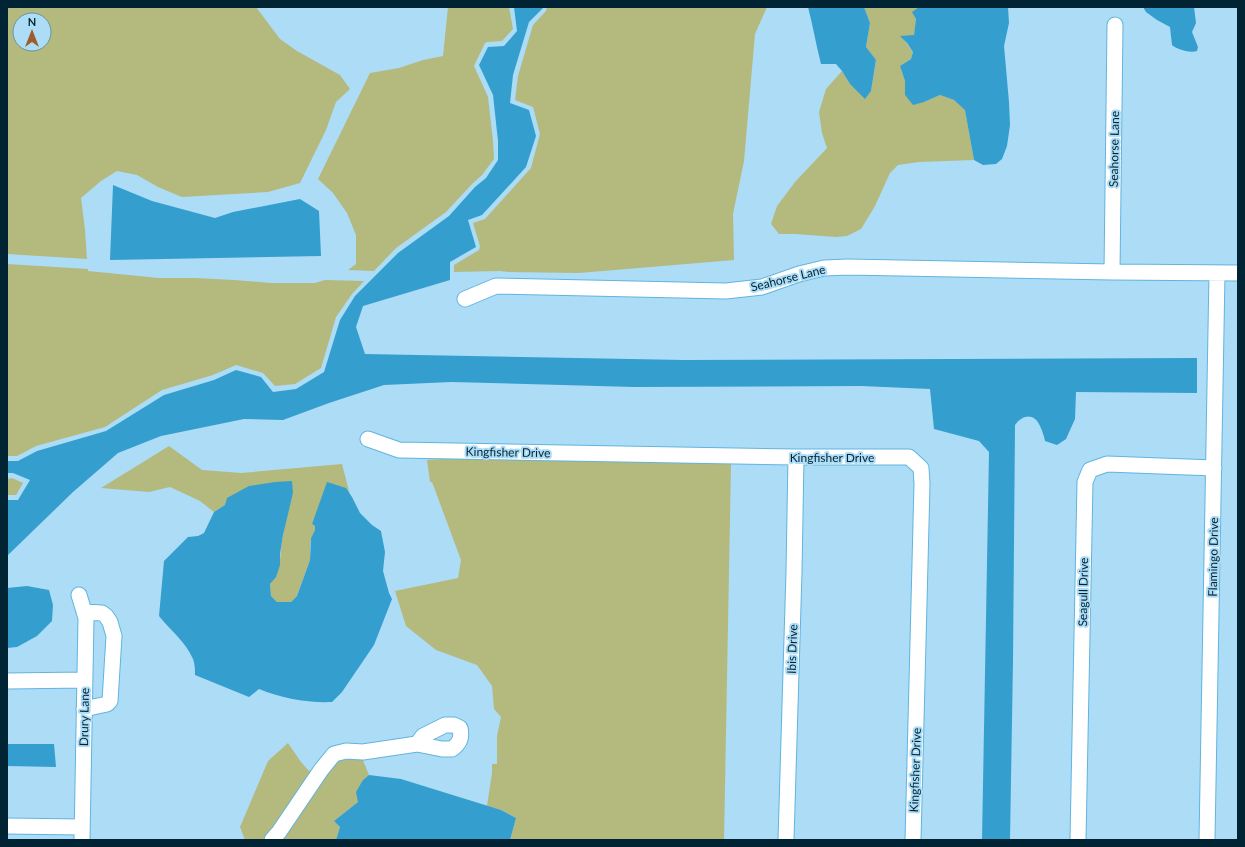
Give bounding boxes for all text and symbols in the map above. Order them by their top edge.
north arrow [12,12,52,52]
text: N [28,15,36,28]
street label: Seahorse Lane [1106,111,1122,187]
street label: Seahorse Lane [749,261,827,295]
street label: Kingfisher Drive [466,444,550,460]
street label: Kingfisher Drive [790,450,874,465]
street label: Flamingo Drive [1205,517,1221,597]
street label: Seagull Drive [1075,557,1091,627]
street label: Ibis Drive [784,624,800,674]
street label: Drury Lane [76,688,92,746]
street label: Kingfisher Drive [906,727,924,813]

